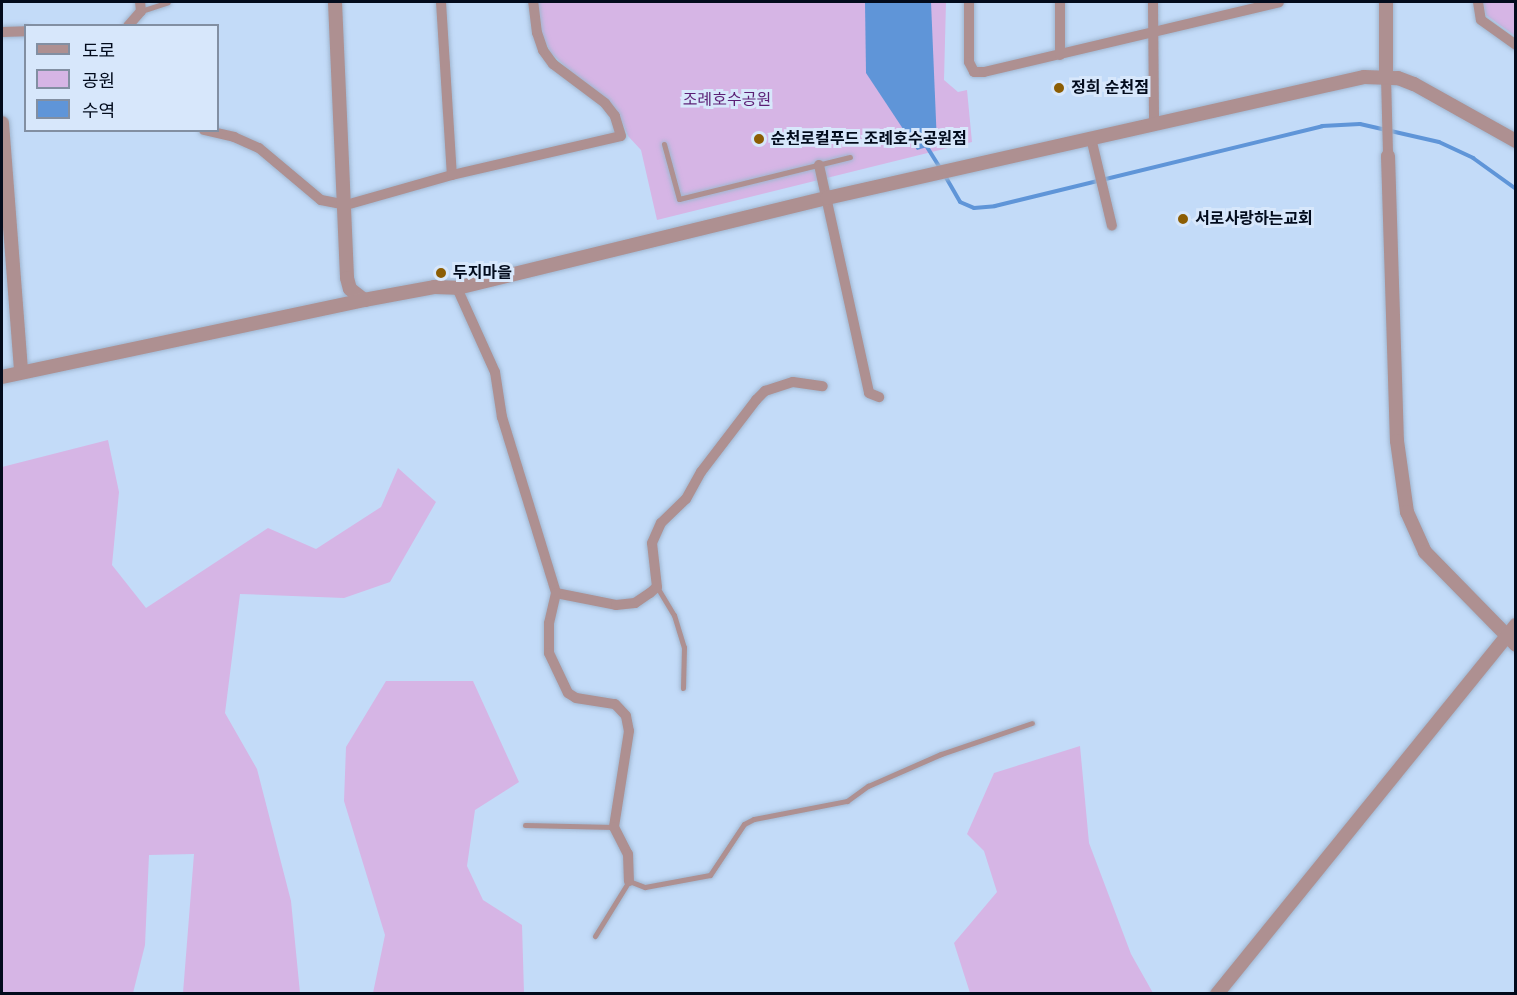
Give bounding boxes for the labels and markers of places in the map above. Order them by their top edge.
place label: 정희 순천점 [1071,78,1149,98]
marker: 정희 순천점 [1052,81,1066,95]
place label: 순천로컬푸드 조례호수공원점 [771,129,967,149]
marker: 순천로컬푸드 조례호수공원점 [752,132,766,146]
place label: 서로사랑하는교회 [1195,209,1313,229]
marker: 서로사랑하는교회 [1176,212,1190,226]
place label: 두지마을 [453,263,512,283]
marker: 두지마을 [434,266,448,280]

